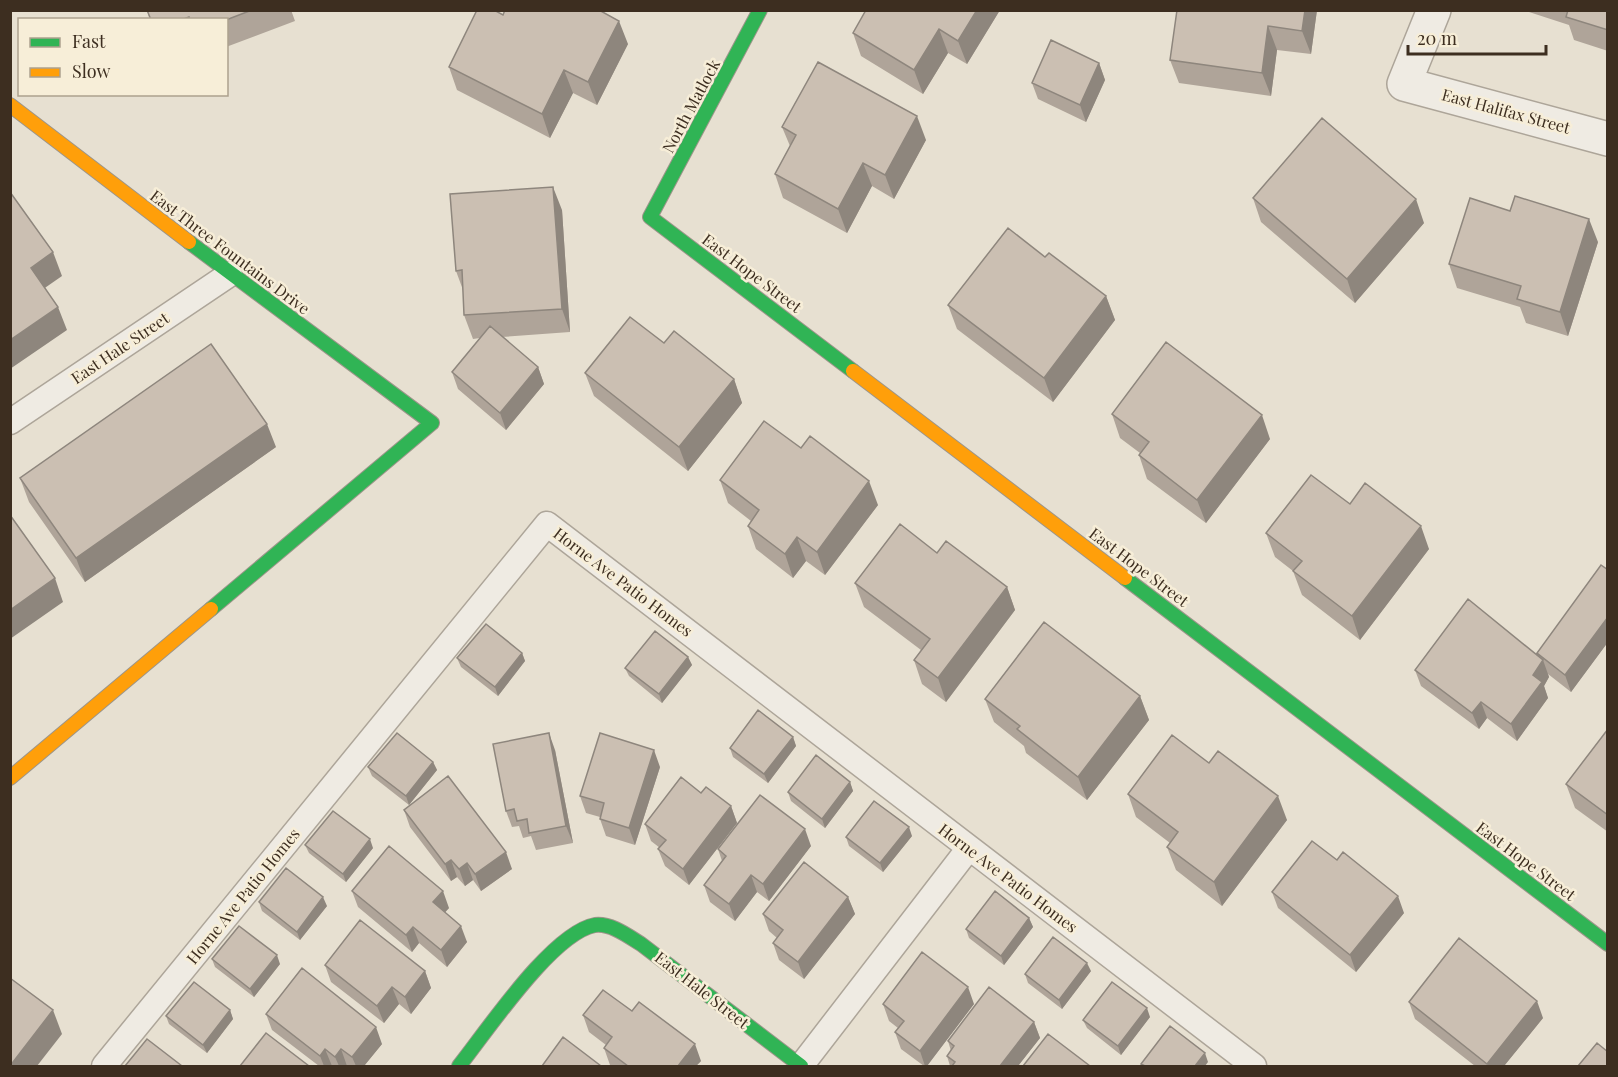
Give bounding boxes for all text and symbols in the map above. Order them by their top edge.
legend [18,18,228,96]
scale bar [1408,18,1546,56]
text: 20 m [1417,26,1457,50]
text: Fast [72,29,106,53]
street label: North Matlock [657,55,724,156]
text: Slow [72,59,110,83]
street label: East Halifax Street [1440,83,1573,138]
street label: East Three Fountains Drive [146,185,314,319]
street label: East Hope Street [698,228,806,317]
street label: East Hale Street [67,307,173,388]
street label: Horne Ave Patio Homes [549,522,697,641]
street label: East Hope Street [1085,522,1193,611]
street label: East Hope Street [1472,816,1580,905]
street label: Horne Ave Patio Homes [934,818,1082,937]
street label: Horne Ave Patio Homes [181,823,304,968]
street label: East Hale Street [651,946,754,1033]

